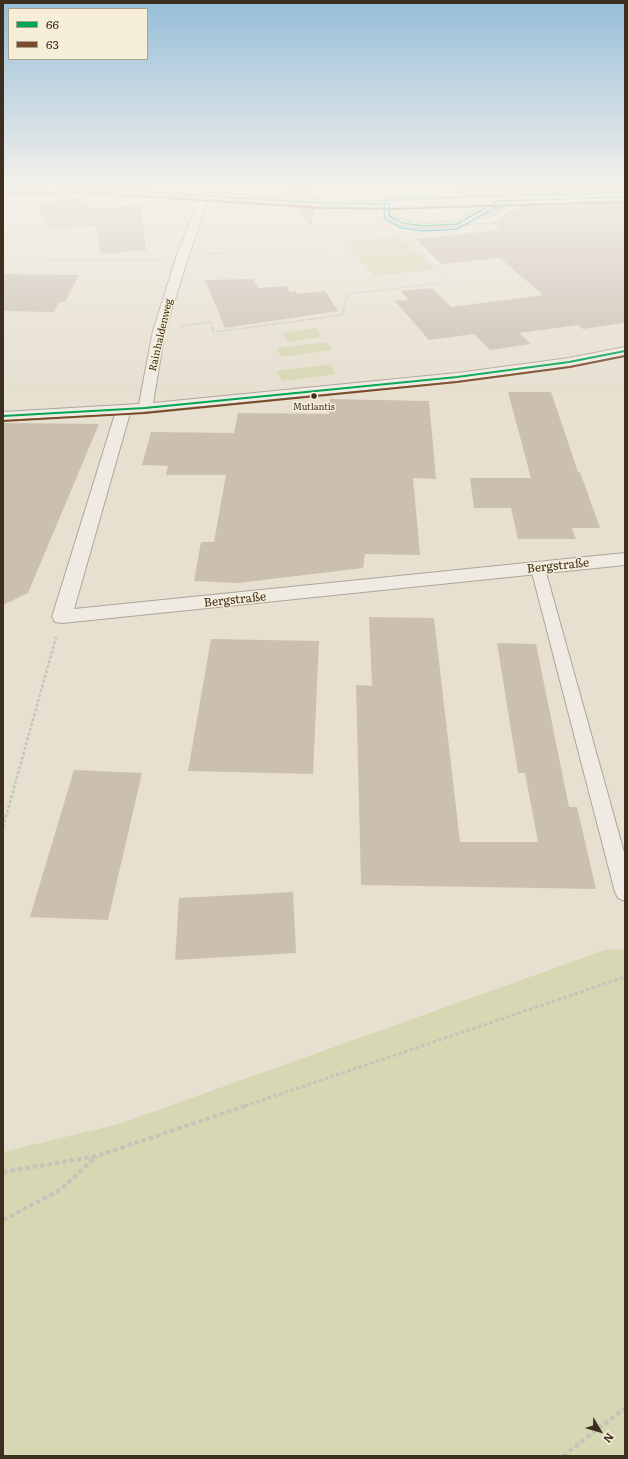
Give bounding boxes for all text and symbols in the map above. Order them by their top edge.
legend [8,8,148,60]
text: 66 [46,15,59,33]
text: 63 [46,35,59,53]
street label: Rainhaldenweg [147,297,175,373]
marker: Mutlantis [309,391,319,401]
place label: Mutlantis [293,402,335,412]
street label: Bergstraße [526,556,590,576]
street label: Bergstraße [203,590,267,610]
north arrow [580,1411,620,1451]
text: N [600,1430,619,1447]

